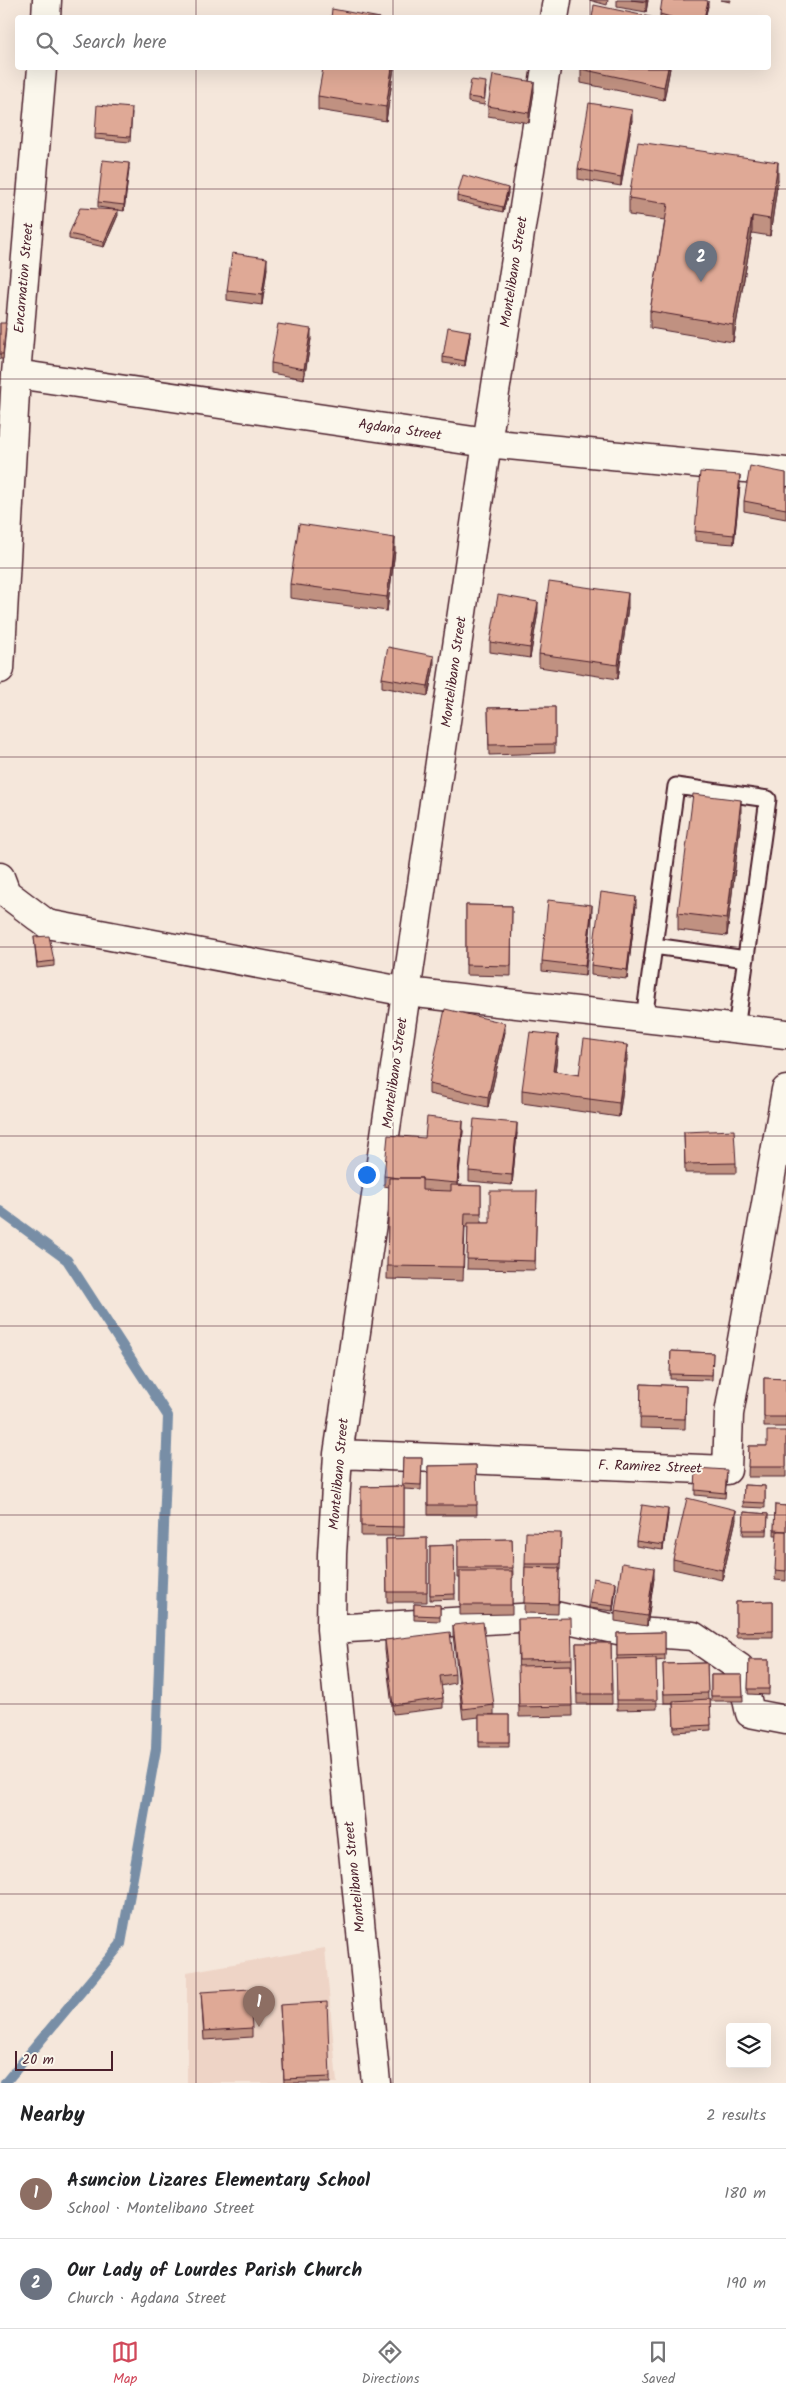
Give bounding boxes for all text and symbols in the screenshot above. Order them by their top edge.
search box [15,15,771,70]
text: Search here [73,28,167,58]
icon: search [33,29,61,57]
street label: Montelibano Street [494,214,534,329]
street label: Encarnation Street [8,221,40,334]
pin: 2 [685,241,717,282]
street label: Agdana Street [357,413,444,447]
street label: Montelibano Street [435,614,473,729]
street label: Montelibano Street [376,1015,414,1130]
your location [354,1162,380,1188]
street label: Montelibano Street [323,1417,355,1531]
street label: F. Ramirez Street [598,1454,703,1480]
street label: Montelibano Street [338,1819,372,1934]
pin: 1 [243,1986,275,2027]
map controls [726,2023,771,2068]
button: layers [726,2023,771,2068]
scale bar [15,2048,112,2071]
text: 20 m [22,2049,54,2071]
text: Nearby [20,2099,85,2132]
text: 2 results [706,2103,766,2128]
text: Asuncion Lizares Elementary School [67,2166,370,2196]
text: 1 [34,2181,38,2206]
text: 180 m [724,2181,766,2206]
text: School · Montelibano Street [67,2196,254,2221]
text: Our Lady of Lourdes Parish Church [67,2256,362,2286]
text: 2 [31,2271,41,2296]
text: 190 m [726,2271,766,2296]
text: Church · Agdana Street [67,2286,226,2311]
tab: Map [111,2338,139,2390]
tab: Directions [361,2338,419,2390]
tab: Saved [642,2338,675,2390]

